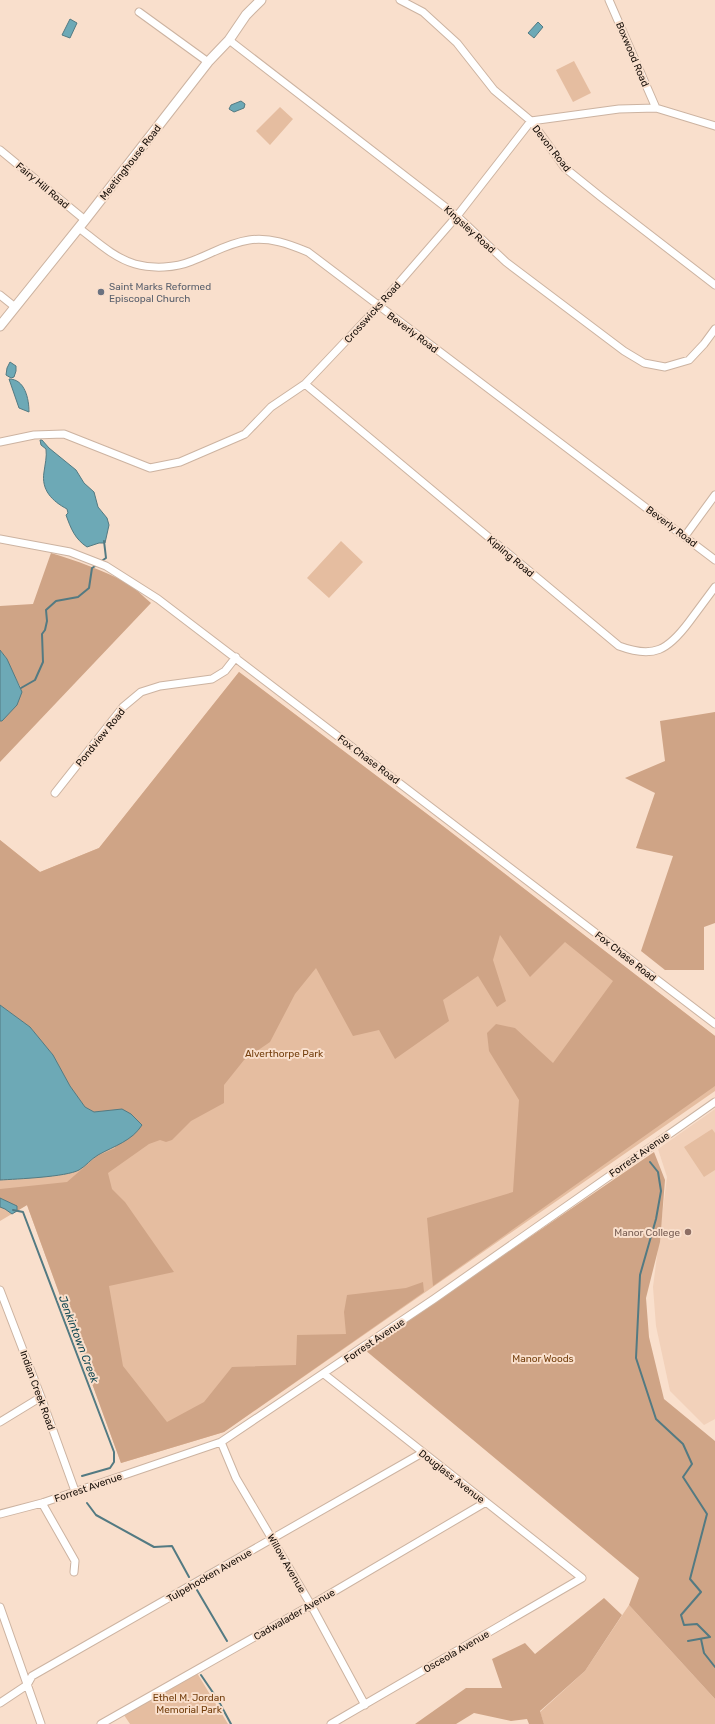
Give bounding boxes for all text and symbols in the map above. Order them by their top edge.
street label: Boxwood Road [613,20,651,89]
street label: Meetinghouse Road [98,123,164,203]
street label: Devon Road [529,123,573,174]
street label: Fairy Hill Road [13,160,71,211]
street label: Kingsley Road [441,204,497,256]
street label: Crosswicks Road [342,279,403,346]
place label: Saint Marks Reformed Episcopal Church [109,281,211,305]
marker: Saint Marks Reformed Episcopal Church [96,287,106,297]
street label: Beverly Road [385,310,440,356]
street label: Beverly Road [644,504,699,550]
street label: Kipling Road [485,534,536,580]
street label: Pondview Road [74,706,128,769]
street label: Fox Chase Road [335,733,402,787]
street label: Fox Chase Road [592,929,658,984]
park label: Alverthorpe Park [245,1048,324,1060]
street label: Forrest Avenue [607,1129,672,1180]
place label: Manor College [614,1227,680,1239]
marker: Manor College [683,1227,693,1237]
water label: Jenkintown Creek [56,1294,101,1385]
street label: Forrest Avenue [342,1316,408,1366]
street label: Indian Creek Road [17,1349,57,1432]
park label: Manor Woods [512,1353,574,1365]
street label: Douglass Avenue [416,1447,487,1506]
street label: Forrest Avenue [53,1471,124,1505]
street label: Willow Avenue [264,1532,308,1595]
street label: Tulpehocken Avenue [165,1546,254,1605]
street label: Cadwalader Avenue [252,1587,338,1643]
street label: Osceola Avenue [422,1628,492,1676]
park label: Ethel M. Jordan Memorial Park [153,1692,225,1716]

